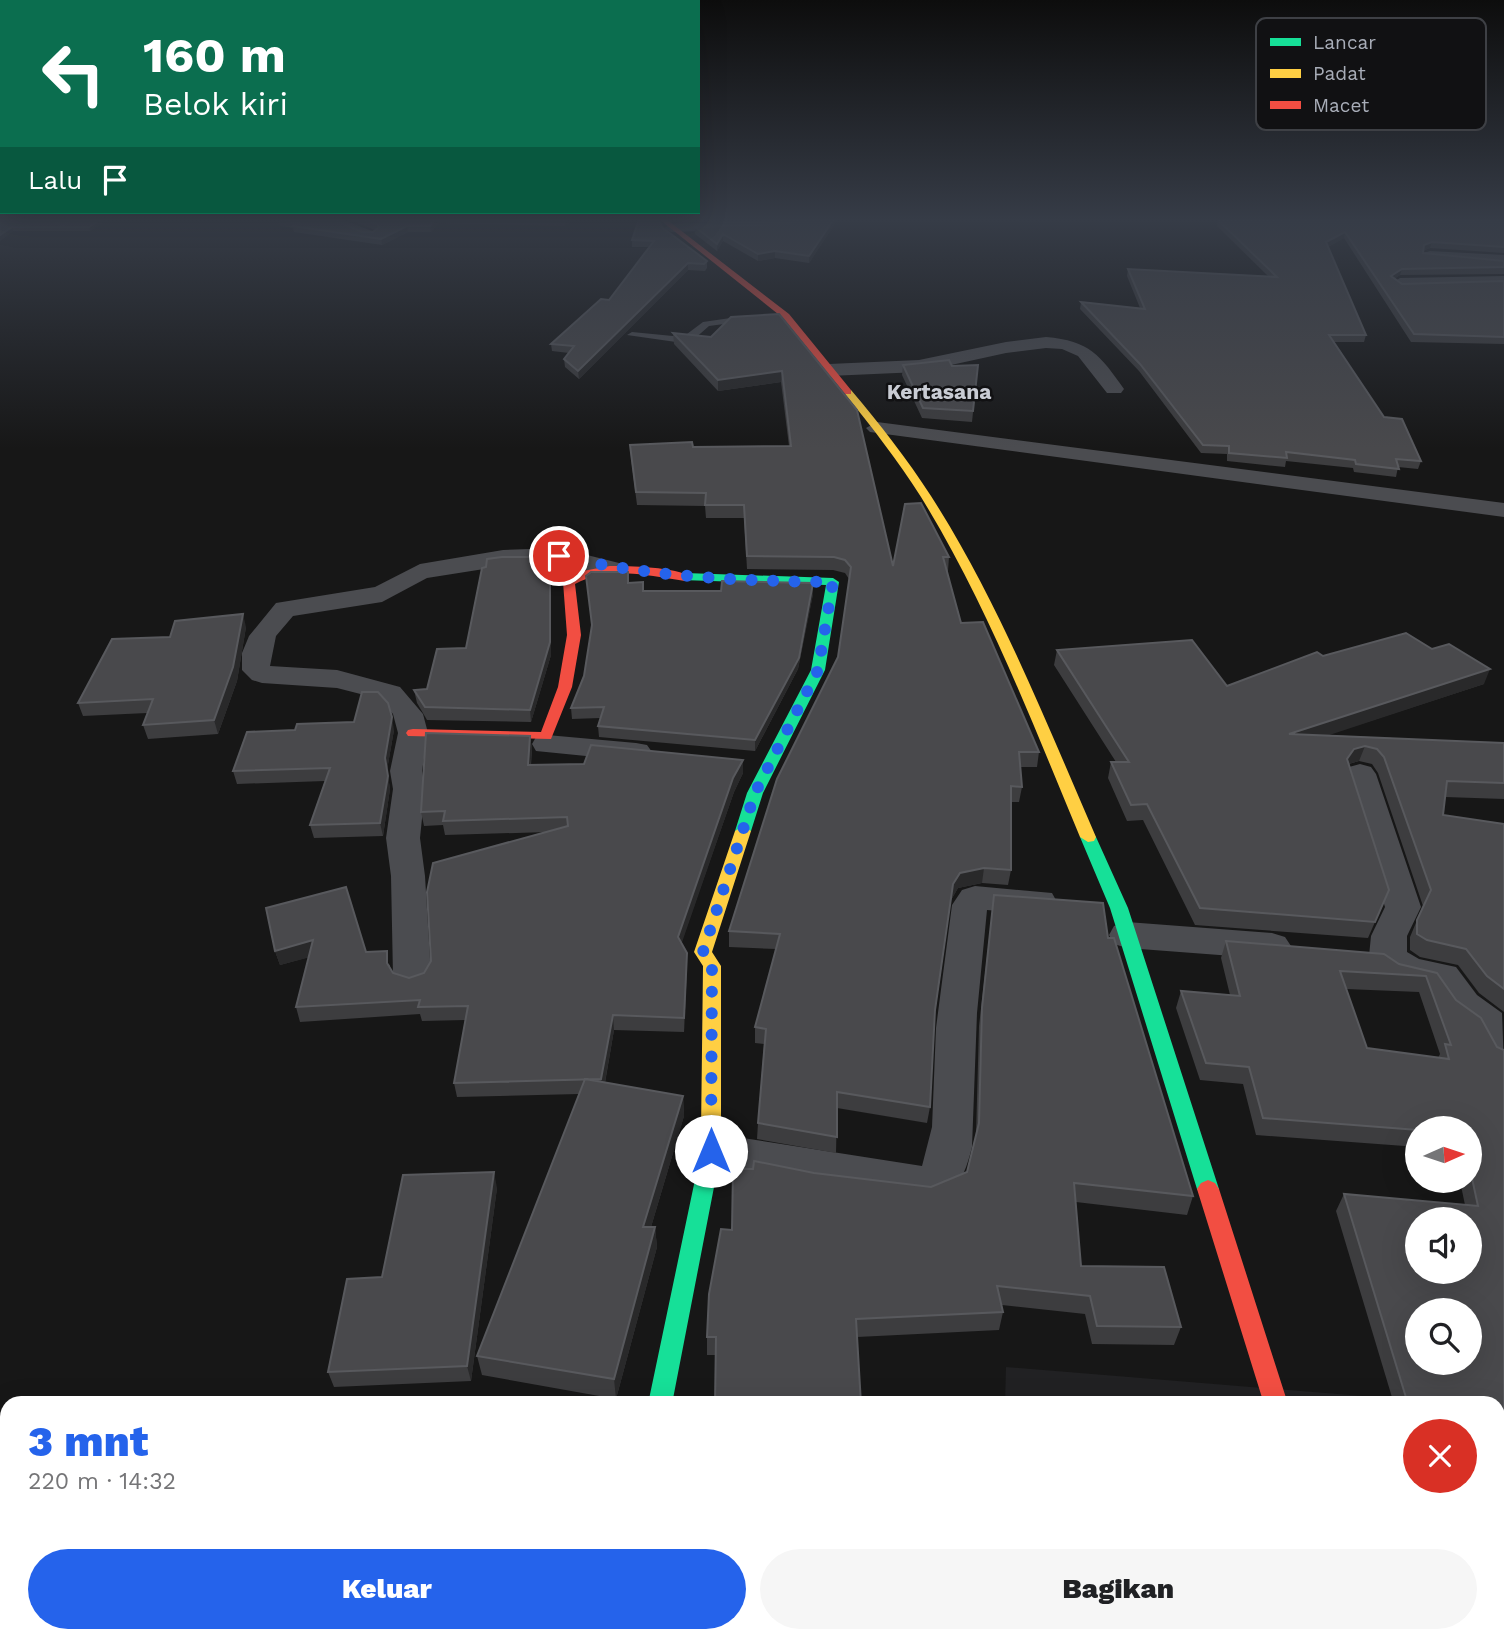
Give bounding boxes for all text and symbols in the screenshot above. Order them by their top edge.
legend [1256,18,1486,130]
text: 160 m [143,26,286,84]
icon: left [28,28,119,119]
text: Lancar [1313,31,1376,54]
text: Padat [1313,62,1366,85]
text: Belok kiri [143,85,288,123]
text: Macet [1313,94,1369,117]
icon: arrive [96,161,134,199]
text: Lalu [28,165,82,195]
district label: Kertasana [887,379,992,404]
pin [529,526,589,586]
icon: arrive [540,537,578,575]
position arrow [674,1114,748,1188]
north arrow [1405,1116,1482,1194]
map controls [1405,1116,1482,1375]
button: sound [1405,1207,1482,1284]
button: search [1405,1298,1482,1375]
text: 3 mnt [28,1417,148,1466]
button: close [1403,1419,1477,1493]
text: 220 m · 14:32 [28,1468,176,1495]
button: Keluar [28,1549,746,1629]
button: Bagikan [760,1549,1477,1629]

